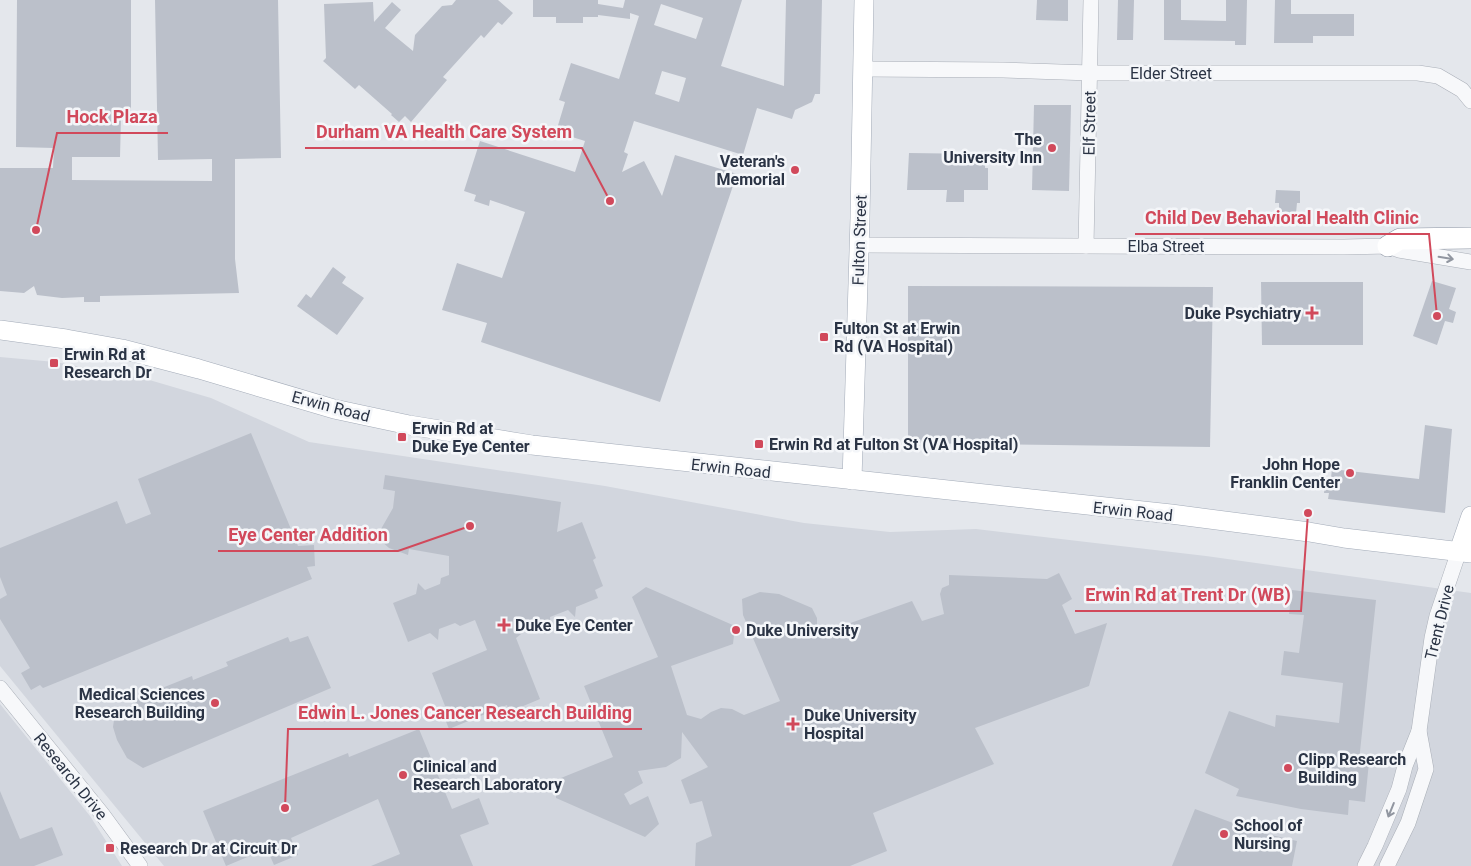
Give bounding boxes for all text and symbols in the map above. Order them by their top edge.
street label: Elder Street [1130,64,1212,83]
street label: Elf Street [1079,90,1100,156]
callout: Hock Plaza [57,100,168,133]
text: Hock Plaza [66,106,158,127]
callout: Durham VA Health Care System [305,115,582,148]
text: Durham VA Health Care System [316,121,572,142]
place label: The University Inn [943,130,1042,167]
marker: The University Inn [1046,142,1058,154]
place label: Veteran's Memorial [717,152,785,189]
marker: Veteran's Memorial [789,164,801,176]
street label: Fulton Street [848,194,871,286]
callout: Child Dev Behavioral Health Clinic [1135,201,1429,234]
text: Child Dev Behavioral Health Clinic [1145,207,1419,228]
street label: Elba Street [1128,237,1204,256]
one-way arrow [1438,254,1454,264]
place label: Duke Psychiatry [1185,304,1302,323]
marker: Duke Psychiatry [1305,306,1319,320]
place label: Fulton St at Erwin Rd (VA Hospital) [834,319,960,356]
marker: Fulton St at Erwin Rd (VA Hospital) [818,331,830,343]
place label: Erwin Rd at Research Dr [64,345,152,382]
marker: Erwin Rd at Research Dr [48,357,60,369]
street label: Erwin Road [290,387,372,426]
place label: Erwin Rd at Duke Eye Center [412,419,530,456]
marker: Erwin Rd at Duke Eye Center [396,431,408,443]
place label: Erwin Rd at Fulton St (VA Hospital) [769,435,1018,454]
marker: Erwin Rd at Fulton St (VA Hospital) [753,438,765,450]
street label: Erwin Road [690,455,772,482]
place label: John Hope Franklin Center [1230,455,1340,492]
marker: John Hope Franklin Center [1344,467,1356,479]
street label: Erwin Road [1092,498,1174,525]
callout: Eye Center Addition [218,518,398,551]
text: Eye Center Addition [228,524,388,545]
callout: Erwin Rd at Trent Dr (WB) [1075,578,1301,611]
street label: Trent Drive [1421,583,1458,662]
text: Erwin Rd at Trent Dr (WB) [1085,584,1291,606]
place label: Duke Eye Center [515,616,633,635]
marker: Duke Eye Center [497,618,511,632]
place label: Duke University [746,621,859,640]
marker: Duke University [730,624,742,636]
place label: Medical Sciences Research Building [75,685,205,722]
callout: Edwin L. Jones Cancer Research Building [288,696,642,729]
marker: Medical Sciences Research Building [209,697,221,709]
text: Edwin L. Jones Cancer Research Building [298,702,632,723]
place label: Duke University Hospital [804,706,917,743]
marker: Duke University Hospital [786,717,800,731]
street label: Research Drive [30,729,111,824]
place label: Clipp Research Building [1298,750,1406,787]
place label: Clinical and Research Laboratory [413,757,563,794]
marker: Clipp Research Building [1282,762,1294,774]
marker: Clinical and Research Laboratory [397,769,409,781]
one-way arrow [1385,802,1395,817]
place label: School of Nursing [1234,816,1302,853]
marker: School of Nursing [1218,828,1230,840]
place label: Research Dr at Circuit Dr [120,839,297,858]
marker: Research Dr at Circuit Dr [104,842,116,854]

